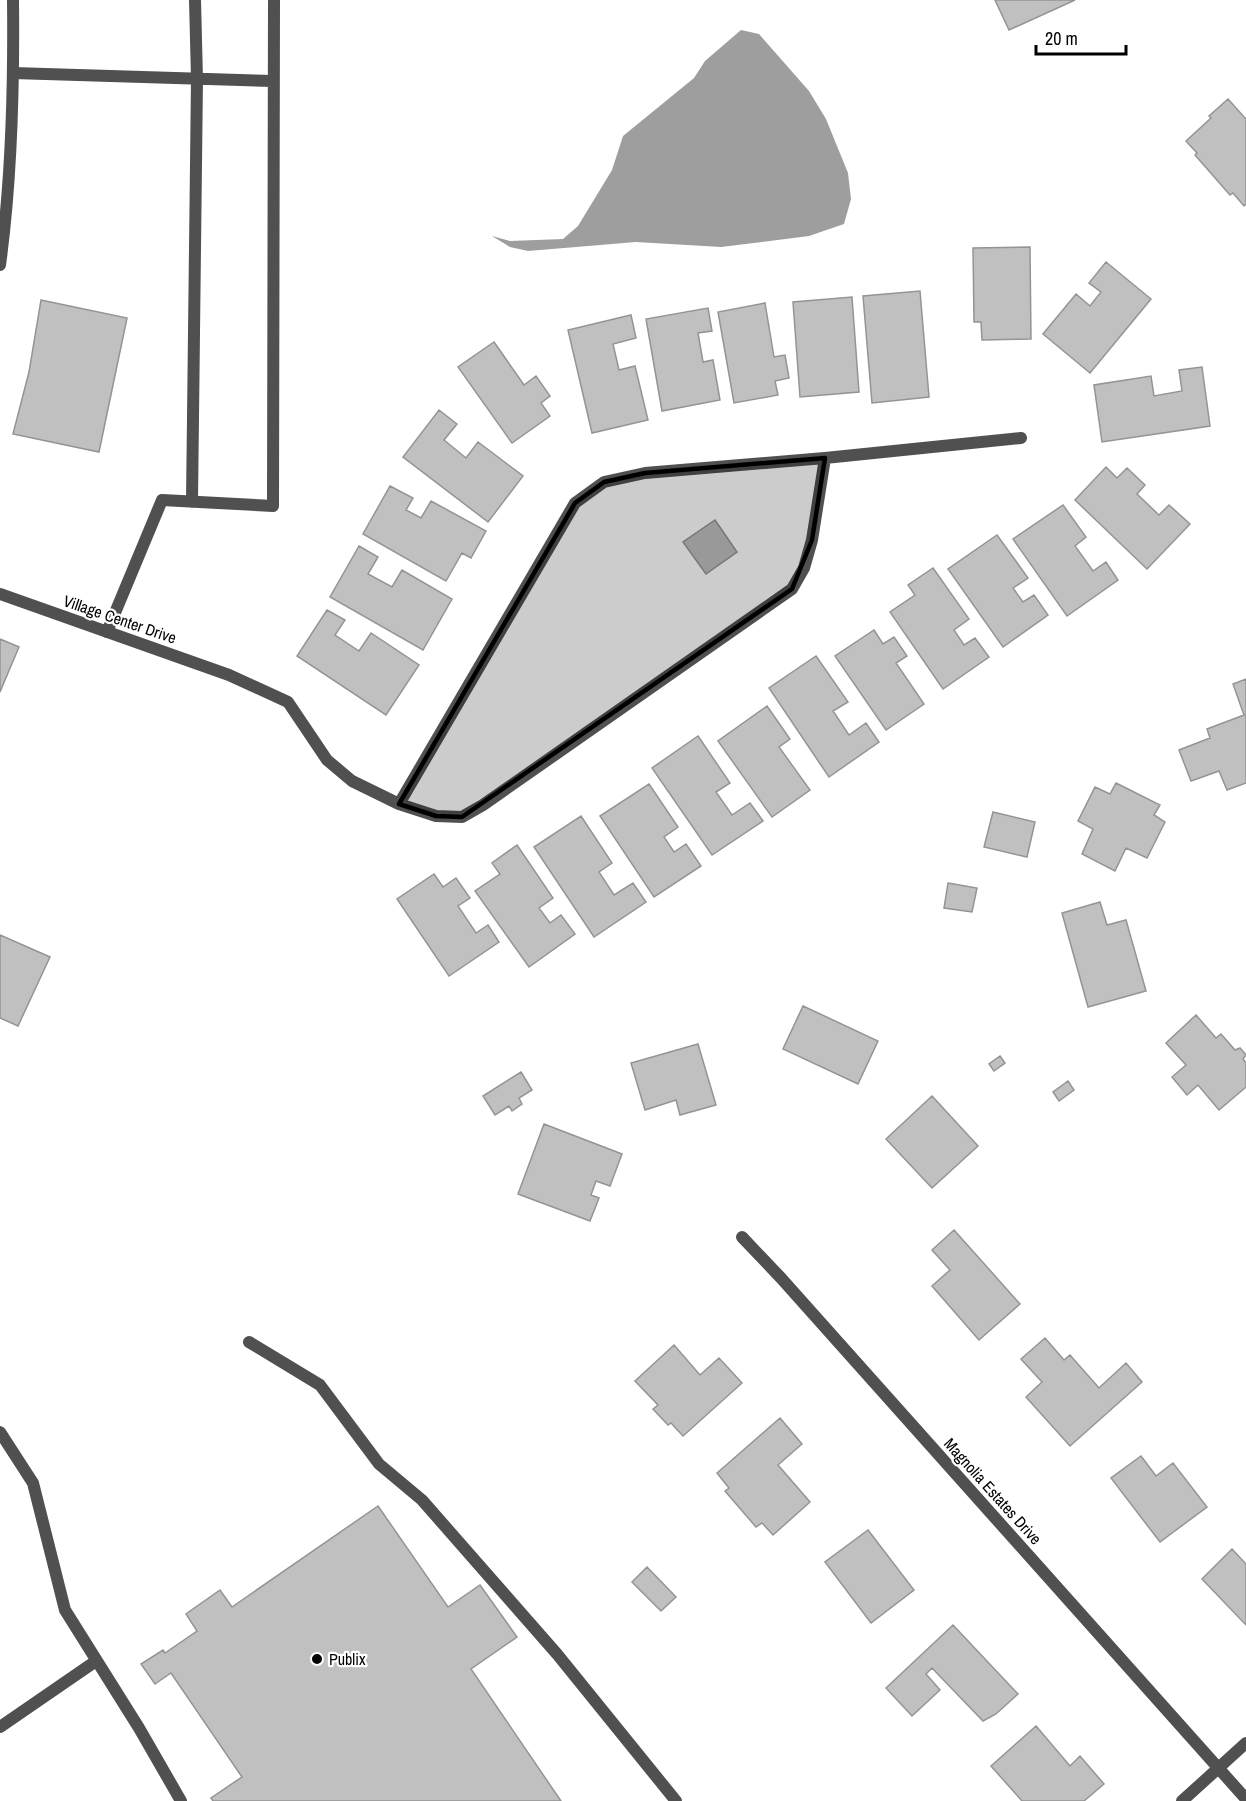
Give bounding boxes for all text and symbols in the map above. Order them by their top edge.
scale bar [1036,18,1126,56]
text: 20 m [1045,26,1078,51]
street label: Village Center Drive [61,589,179,649]
street label: Magnolia Estates Drive [939,1433,1047,1549]
place label: Publix [329,1648,366,1670]
marker: Publix [310,1652,324,1666]

